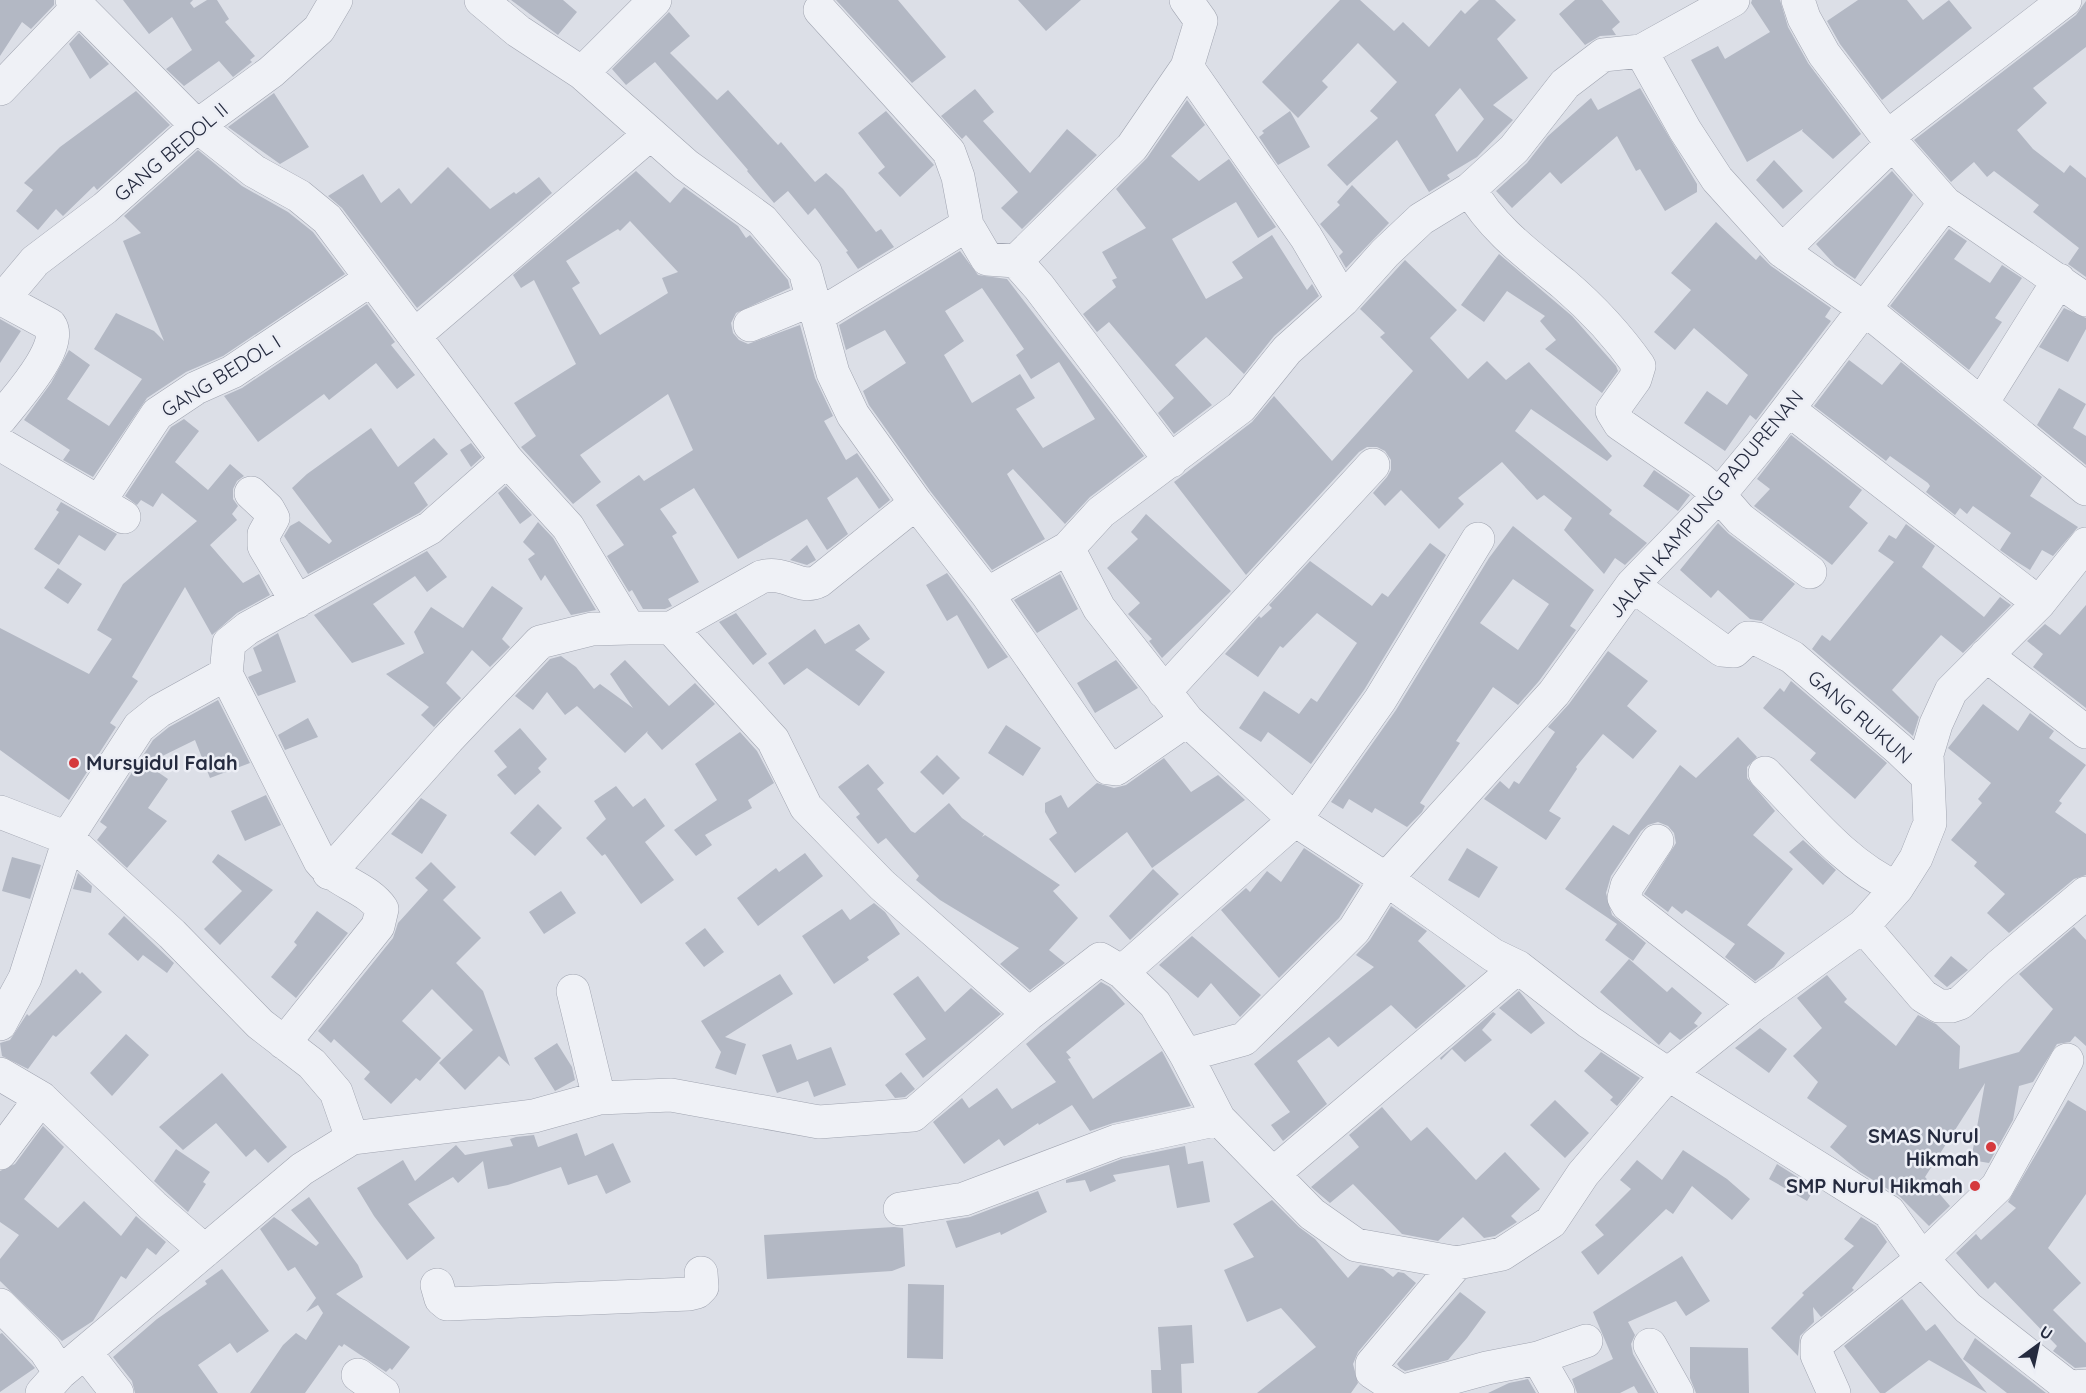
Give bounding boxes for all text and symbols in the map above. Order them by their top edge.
street label: GANG BEDOL II [109,97,233,206]
street label: GANG BEDOL I [156,329,285,422]
street label: JALAN KAMPUNG PADURENAN [1603,384,1808,623]
street label: GANG RUKUN [1803,664,1918,769]
place label: Mursyidul Falah [86,750,238,775]
marker: Mursyidul Falah [67,756,81,770]
place label: SMAS Nurul Hikmah [1868,1123,1979,1171]
marker: SMAS Nurul Hikmah [1984,1140,1998,1154]
place label: SMP Nurul Hikmah [1786,1173,1963,1198]
marker: SMP Nurul Hikmah [1968,1179,1982,1193]
north arrow [2008,1315,2068,1375]
text: U [2036,1321,2056,1344]

